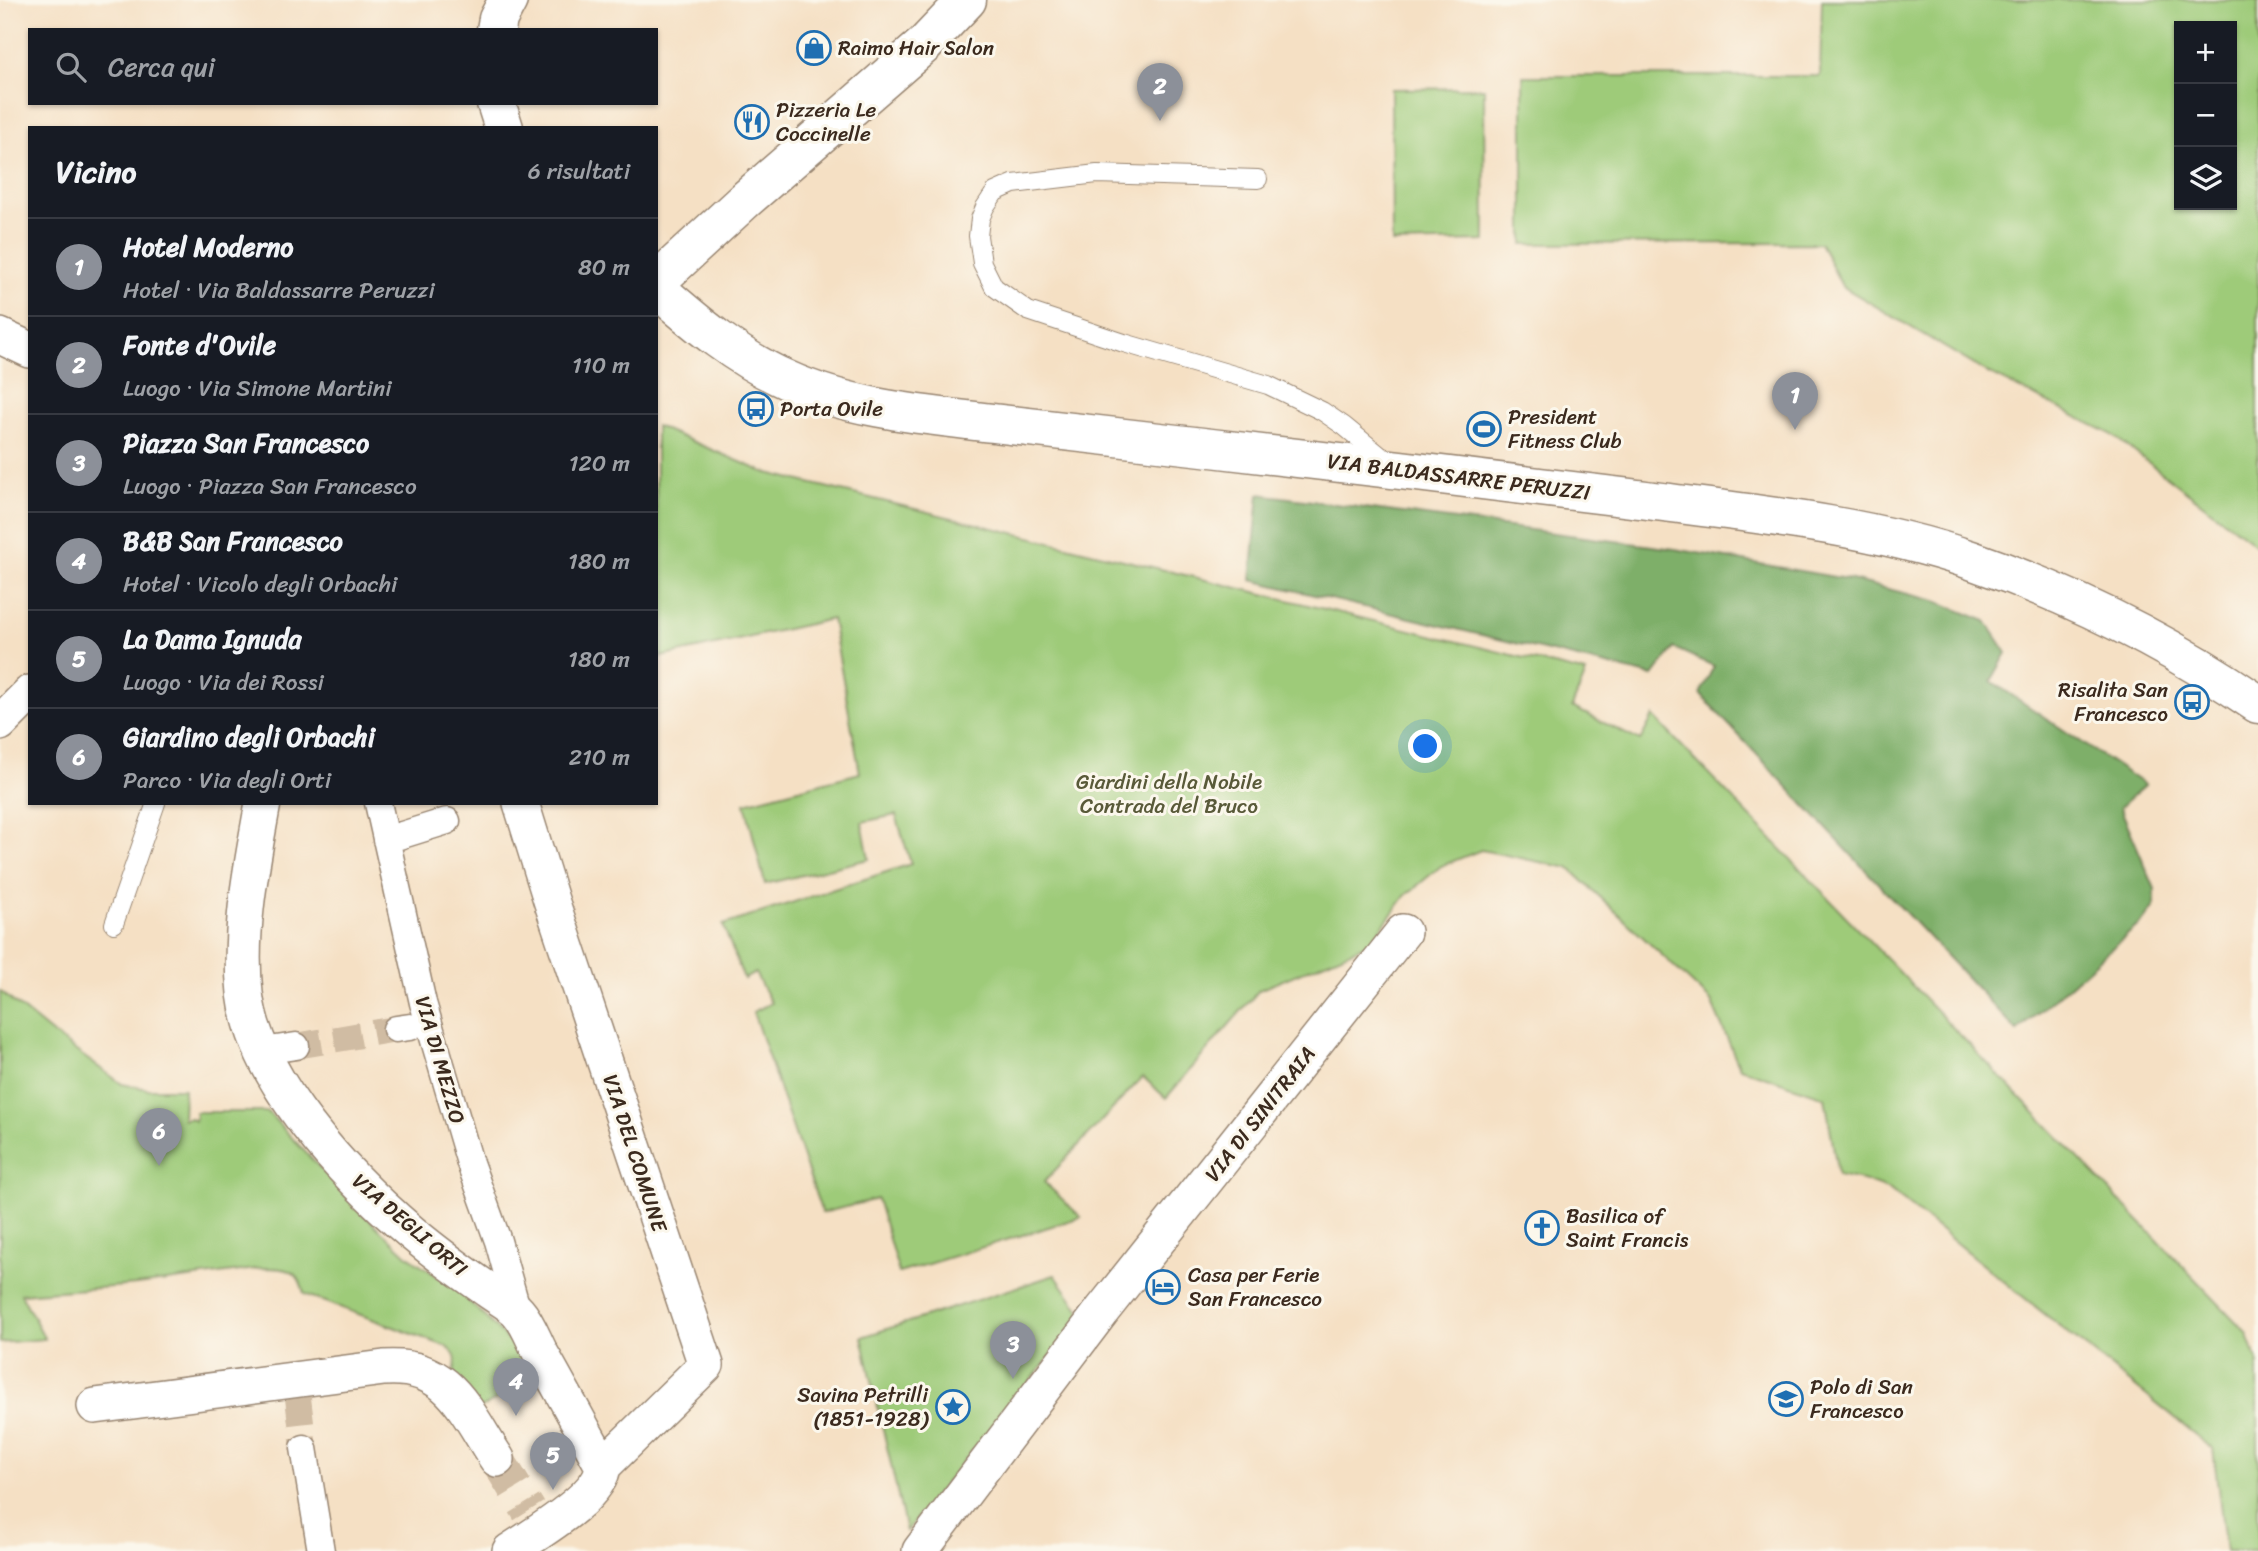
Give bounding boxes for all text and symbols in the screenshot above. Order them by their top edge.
map controls [2174,21,2237,210]
button: + [2174,21,2237,84]
search box [28,28,658,105]
shop icon: Raimo Hair Salon [795,29,833,67]
place label: Raimo Hair Salon [838,29,994,67]
text: Cerca qui [108,44,215,90]
icon: search [52,48,90,86]
pin: 2 [1137,63,1183,121]
button: − [2174,84,2237,147]
place label: Pizzeria Le Coccinelle [776,91,876,153]
restaurant icon: Pizzeria Le Coccinelle [733,103,771,141]
text: Vicino [56,145,136,199]
button: layers [2174,147,2237,210]
text: 6 risultati [528,151,630,192]
text: Hotel Moderno [123,224,294,270]
text: 1 [74,247,84,288]
text: 80 m [578,247,630,288]
text: Hotel · Via Baldassarre Peruzzi [123,270,435,311]
text: Fonte d'Ovile [123,322,276,368]
text: 2 [72,345,86,386]
text: 110 m [572,345,630,386]
text: Luogo · Via Simone Martini [123,368,392,409]
pin: 1 [1772,372,1818,430]
bus stop icon: Porta Ovile [737,390,775,428]
place label: Porta Ovile [780,390,883,428]
place label: President Fitness Club [1508,398,1622,460]
sports icon: President Fitness Club [1465,410,1503,448]
text: Piazza San Francesco [123,420,369,466]
street label: VIA BALDASSARRE PERUZZI [1325,442,1593,512]
text: 3 [73,443,85,484]
text: 120 m [569,443,630,484]
text: Luogo · Piazza San Francesco [123,466,417,507]
text: B&B San Francesco [123,518,343,564]
text: 4 [72,541,86,582]
text: 180 m [568,541,630,582]
text: Hotel · Vicolo degli Orbachi [123,564,397,605]
text: La Dama Ignuda [123,616,301,662]
text: 5 [72,639,86,680]
text: 180 m [568,639,630,680]
text: Luogo · Via dei Rossi [123,662,324,703]
place label: Risalita San Francesco [2058,671,2168,733]
bus stop icon: Risalita San Francesco [2173,683,2211,721]
text: Giardino degli Orbachi [123,714,375,760]
your location [1408,729,1442,763]
text: 6 [72,737,86,778]
text: 210 m [569,737,630,778]
text: Parco · Via degli Orti [123,760,331,801]
park label: Giardini della Nobile Contrada del Bruco [1076,763,1262,825]
street label: VIA DI MEZZO [404,992,476,1128]
street label: VIA DI SINITRAIA [1194,1038,1326,1190]
street label: VIA DEL COMUNE [592,1069,679,1238]
pin: 6 [136,1108,182,1166]
street label: VIA DEGLI ORTI [343,1163,477,1287]
place label: Basilica of Saint Francis [1566,1197,1689,1259]
church icon: Basilica of Saint Francis [1523,1209,1561,1247]
place label: Casa per Ferie San Francesco [1188,1256,1322,1318]
hotel icon: Casa per Ferie San Francesco [1144,1268,1182,1306]
pin: 3 [990,1321,1036,1379]
pin: 4 [493,1358,539,1416]
place label: Polo di San Francesco [1810,1368,1913,1430]
place label: Savina Petrilli (1851-1928) [797,1376,930,1438]
school or university icon: Polo di San Francesco [1767,1380,1805,1418]
place icon: Savina Petrilli (1851-1928) [934,1388,972,1426]
pin: 5 [530,1432,576,1490]

